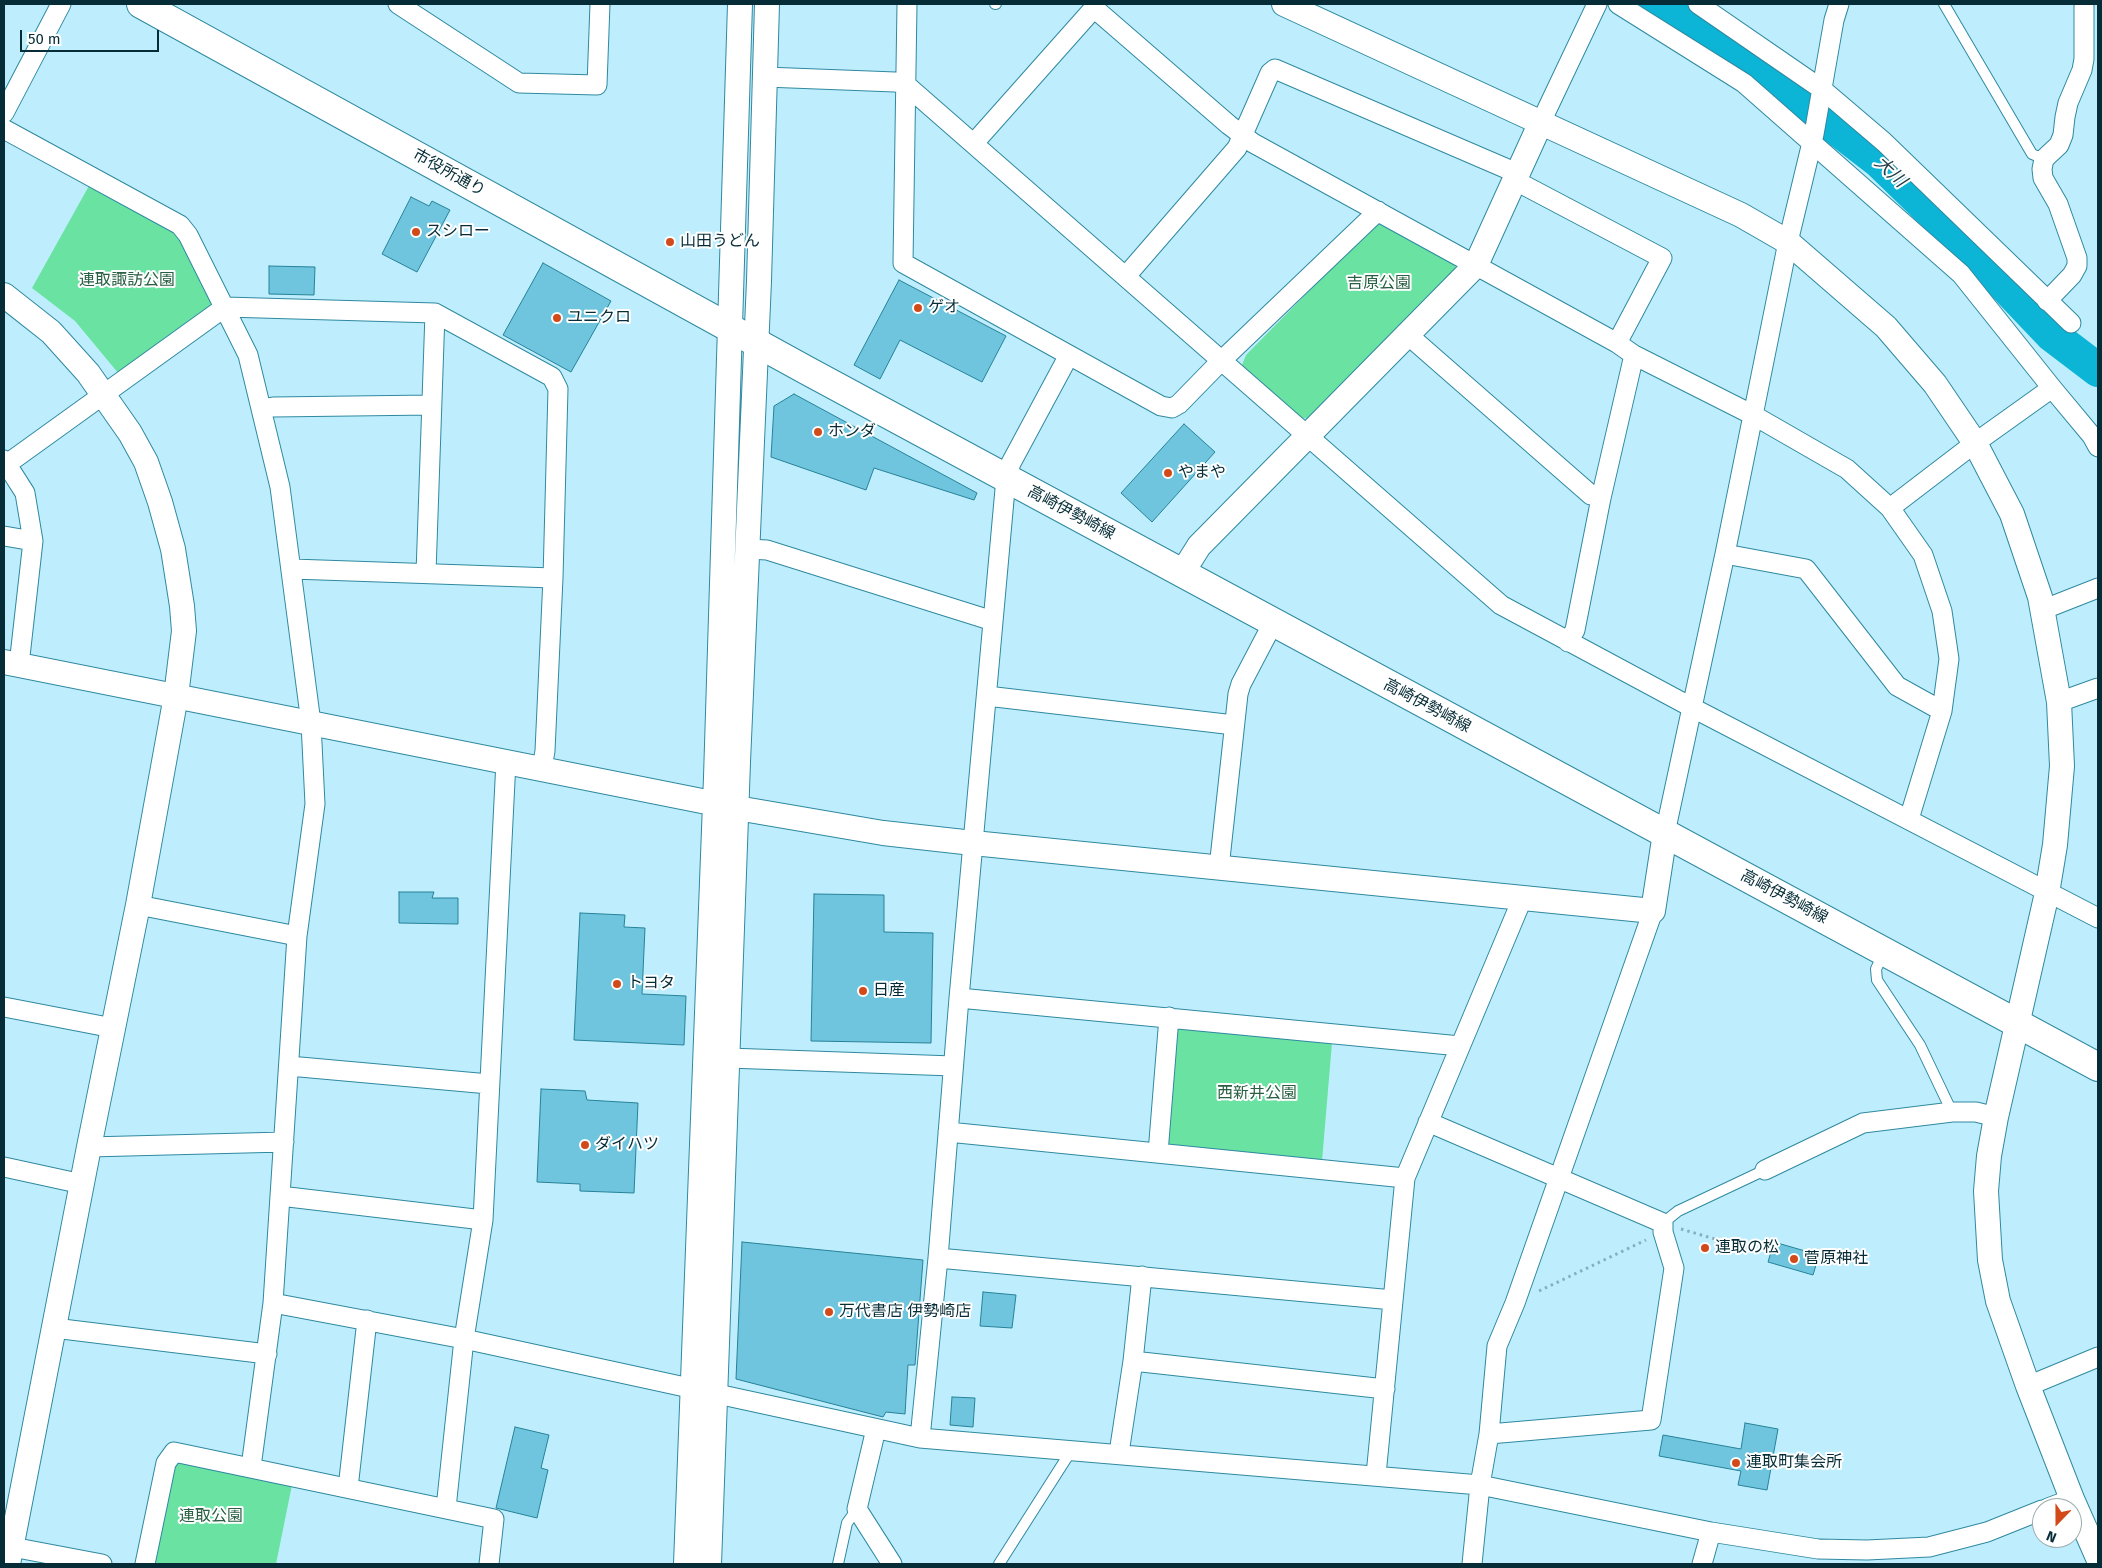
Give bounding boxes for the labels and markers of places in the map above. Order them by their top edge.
place label: スシロー [426,222,490,242]
marker: スシロー [410,226,422,238]
place label: 山田うどん [680,232,760,252]
marker: 山田うどん [664,236,676,248]
place label: ゲオ [928,298,960,318]
marker: ゲオ [912,302,924,314]
place label: ユニクロ [567,308,631,328]
marker: ユニクロ [551,312,563,324]
place label: ホンダ [828,422,876,442]
marker: ホンダ [812,426,824,438]
place label: やまや [1178,463,1226,483]
marker: やまや [1162,467,1174,479]
place label: トヨタ [627,974,675,994]
marker: トヨタ [611,978,623,990]
place label: 日産 [873,981,905,1001]
marker: 日産 [857,985,869,997]
place label: ダイハツ [595,1135,659,1155]
marker: ダイハツ [579,1139,591,1151]
place label: 連取の松 [1715,1238,1779,1258]
marker: 連取の松 [1699,1242,1711,1254]
place label: 菅原神社 [1804,1249,1868,1269]
marker: 菅原神社 [1788,1253,1800,1265]
place label: 万代書店 伊勢崎店 [839,1302,971,1322]
marker: 万代書店 伊勢崎店 [823,1306,835,1318]
place label: 連取町集会所 [1746,1453,1842,1473]
marker: 連取町集会所 [1730,1457,1742,1469]

